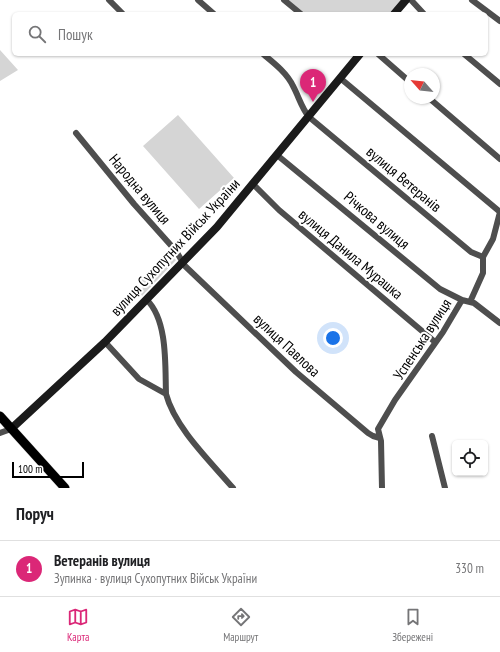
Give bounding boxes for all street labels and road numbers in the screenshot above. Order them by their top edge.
street label: вулиця Ветеранів [363,142,445,216]
street label: Народна вулиця [105,150,175,228]
street label: вулиця Сухопутних Військ України [106,174,244,320]
street label: Річкова вулиця [340,187,414,253]
street label: вулиця Данила Мурашка [295,205,407,303]
street label: Успенська вулиця [389,295,455,383]
street label: вулиця Павлова [250,309,324,381]

